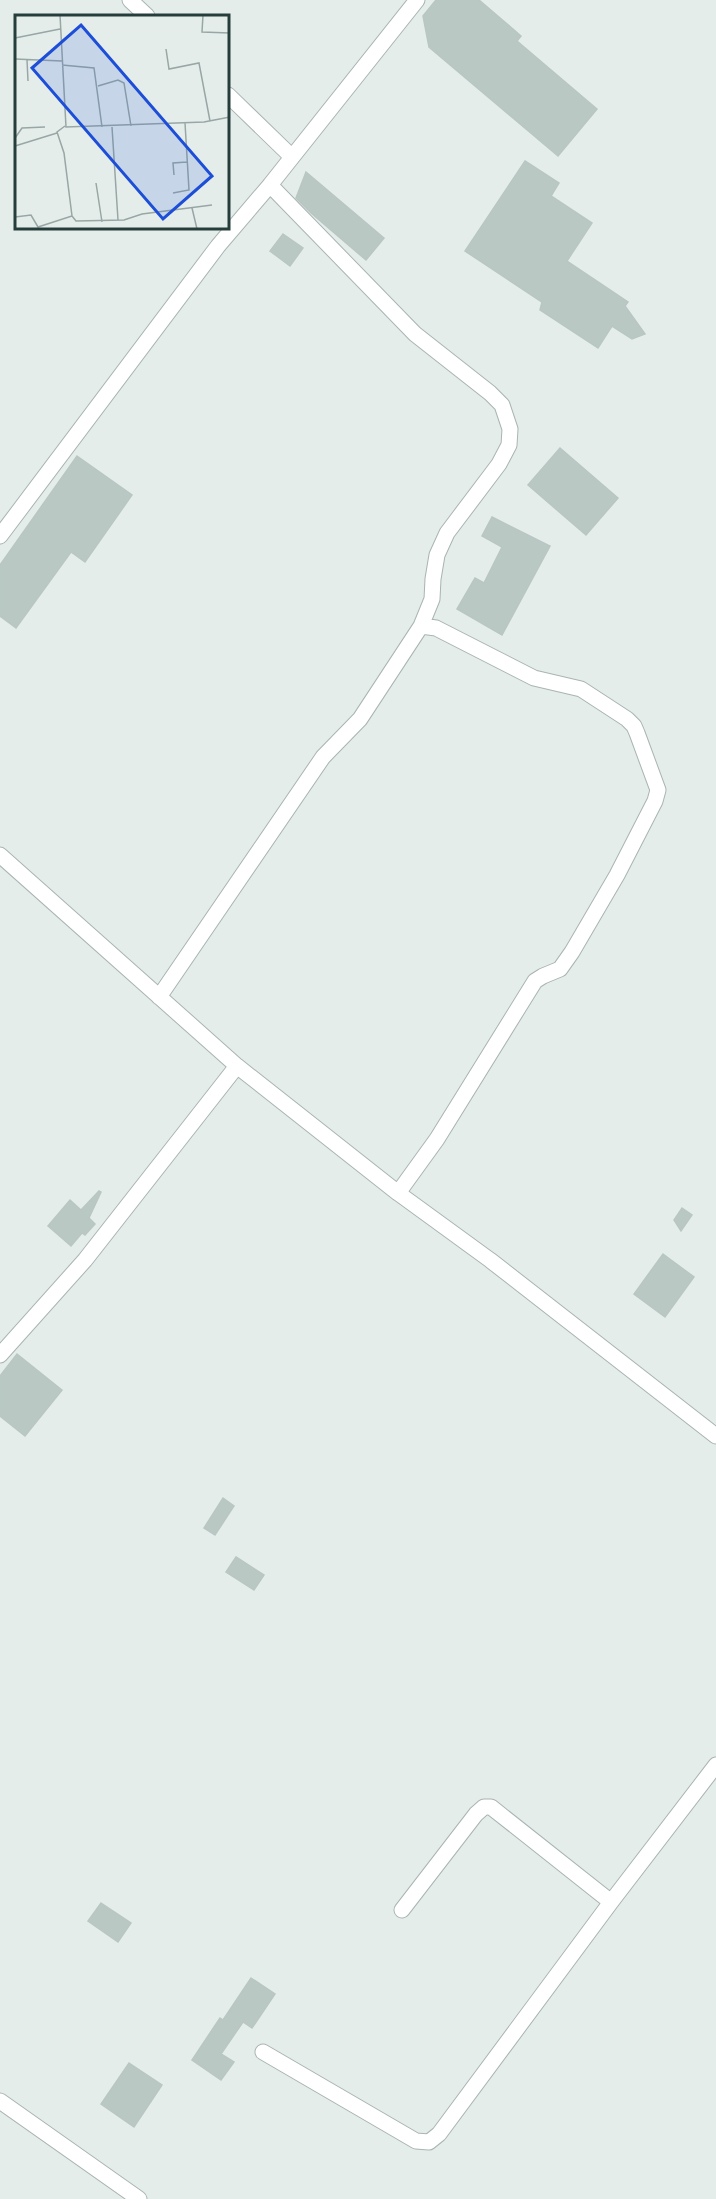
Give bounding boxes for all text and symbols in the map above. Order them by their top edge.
inset map [15,15,230,230]

